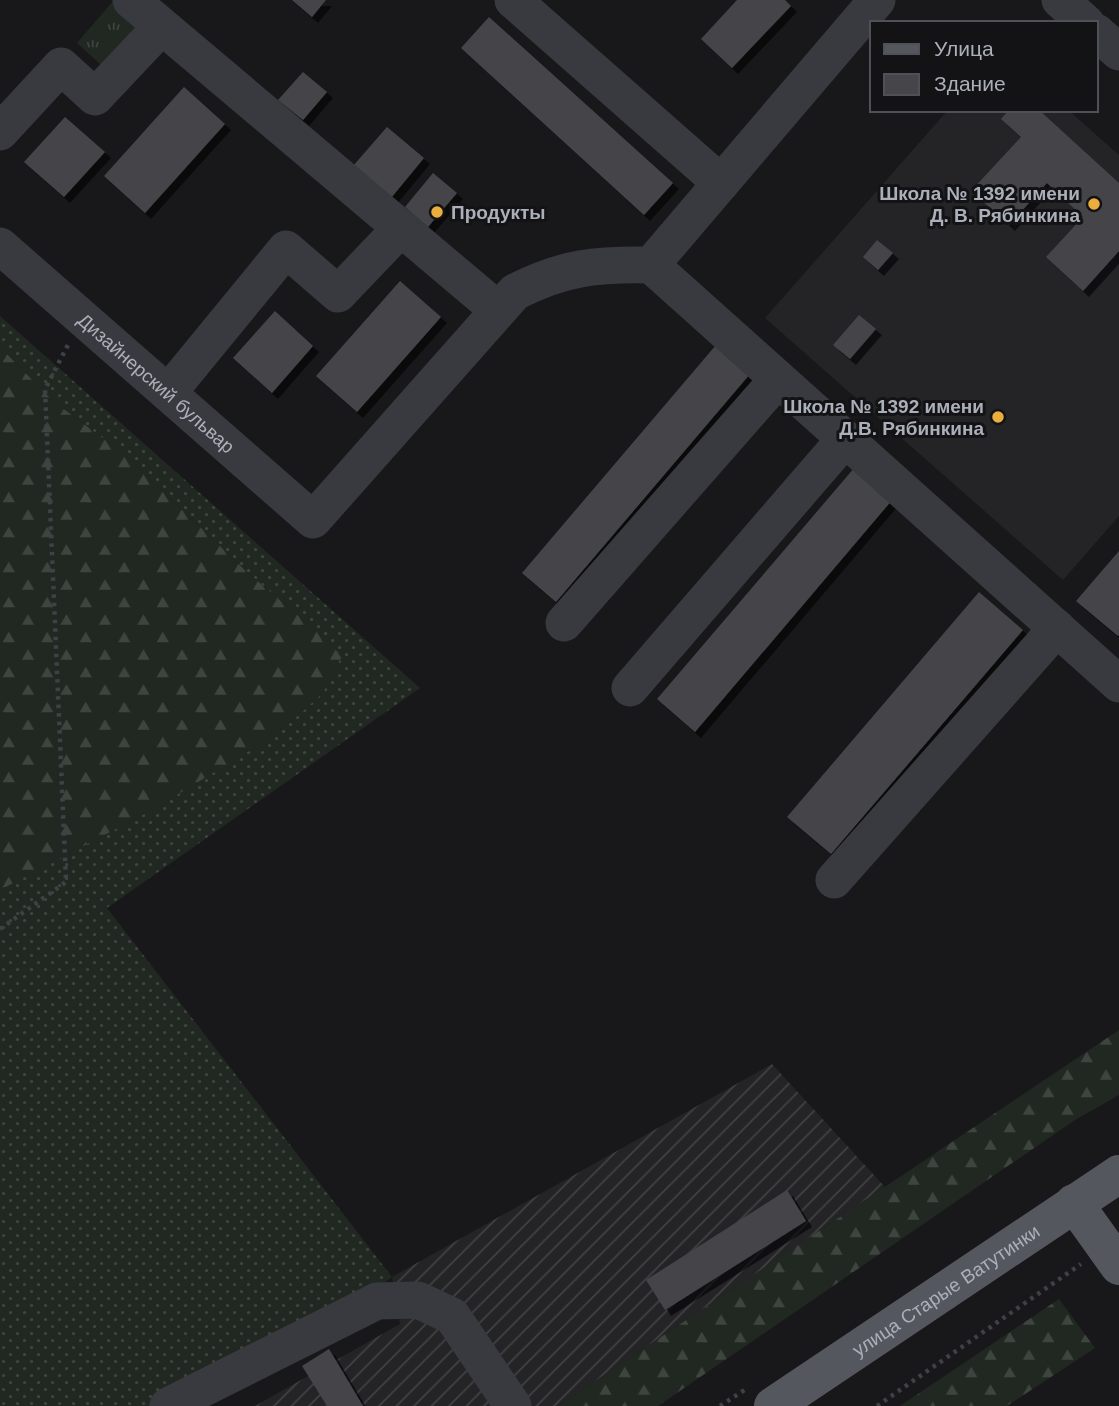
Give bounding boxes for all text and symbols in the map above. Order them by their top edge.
legend [870,21,1098,112]
text: Улица [934,37,994,60]
text: Здание [934,72,1006,95]
place label: Школа № 1392 имени Д. В. Рябинкина [879,183,1080,226]
marker: Школа № 1392 имени Д. В. Рябинкина [1086,196,1102,212]
place label: Продукты [451,202,546,223]
marker: Продукты [429,204,445,220]
street label: Дизайнерский бульвар [74,309,239,457]
place label: Школа № 1392 имени Д.В. Рябинкина [783,396,984,439]
marker: Школа № 1392 имени Д.В. Рябинкина [990,409,1006,425]
street label: улица Старые Ватутинки [848,1220,1043,1360]

